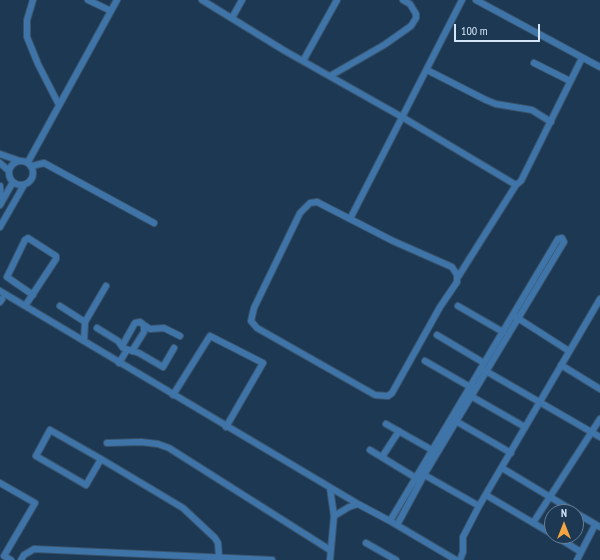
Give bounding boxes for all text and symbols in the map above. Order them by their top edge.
scale bar [456,16,542,42]
text: 100 m [461,23,488,38]
north arrow [544,504,584,544]
text: N [561,506,567,520]

